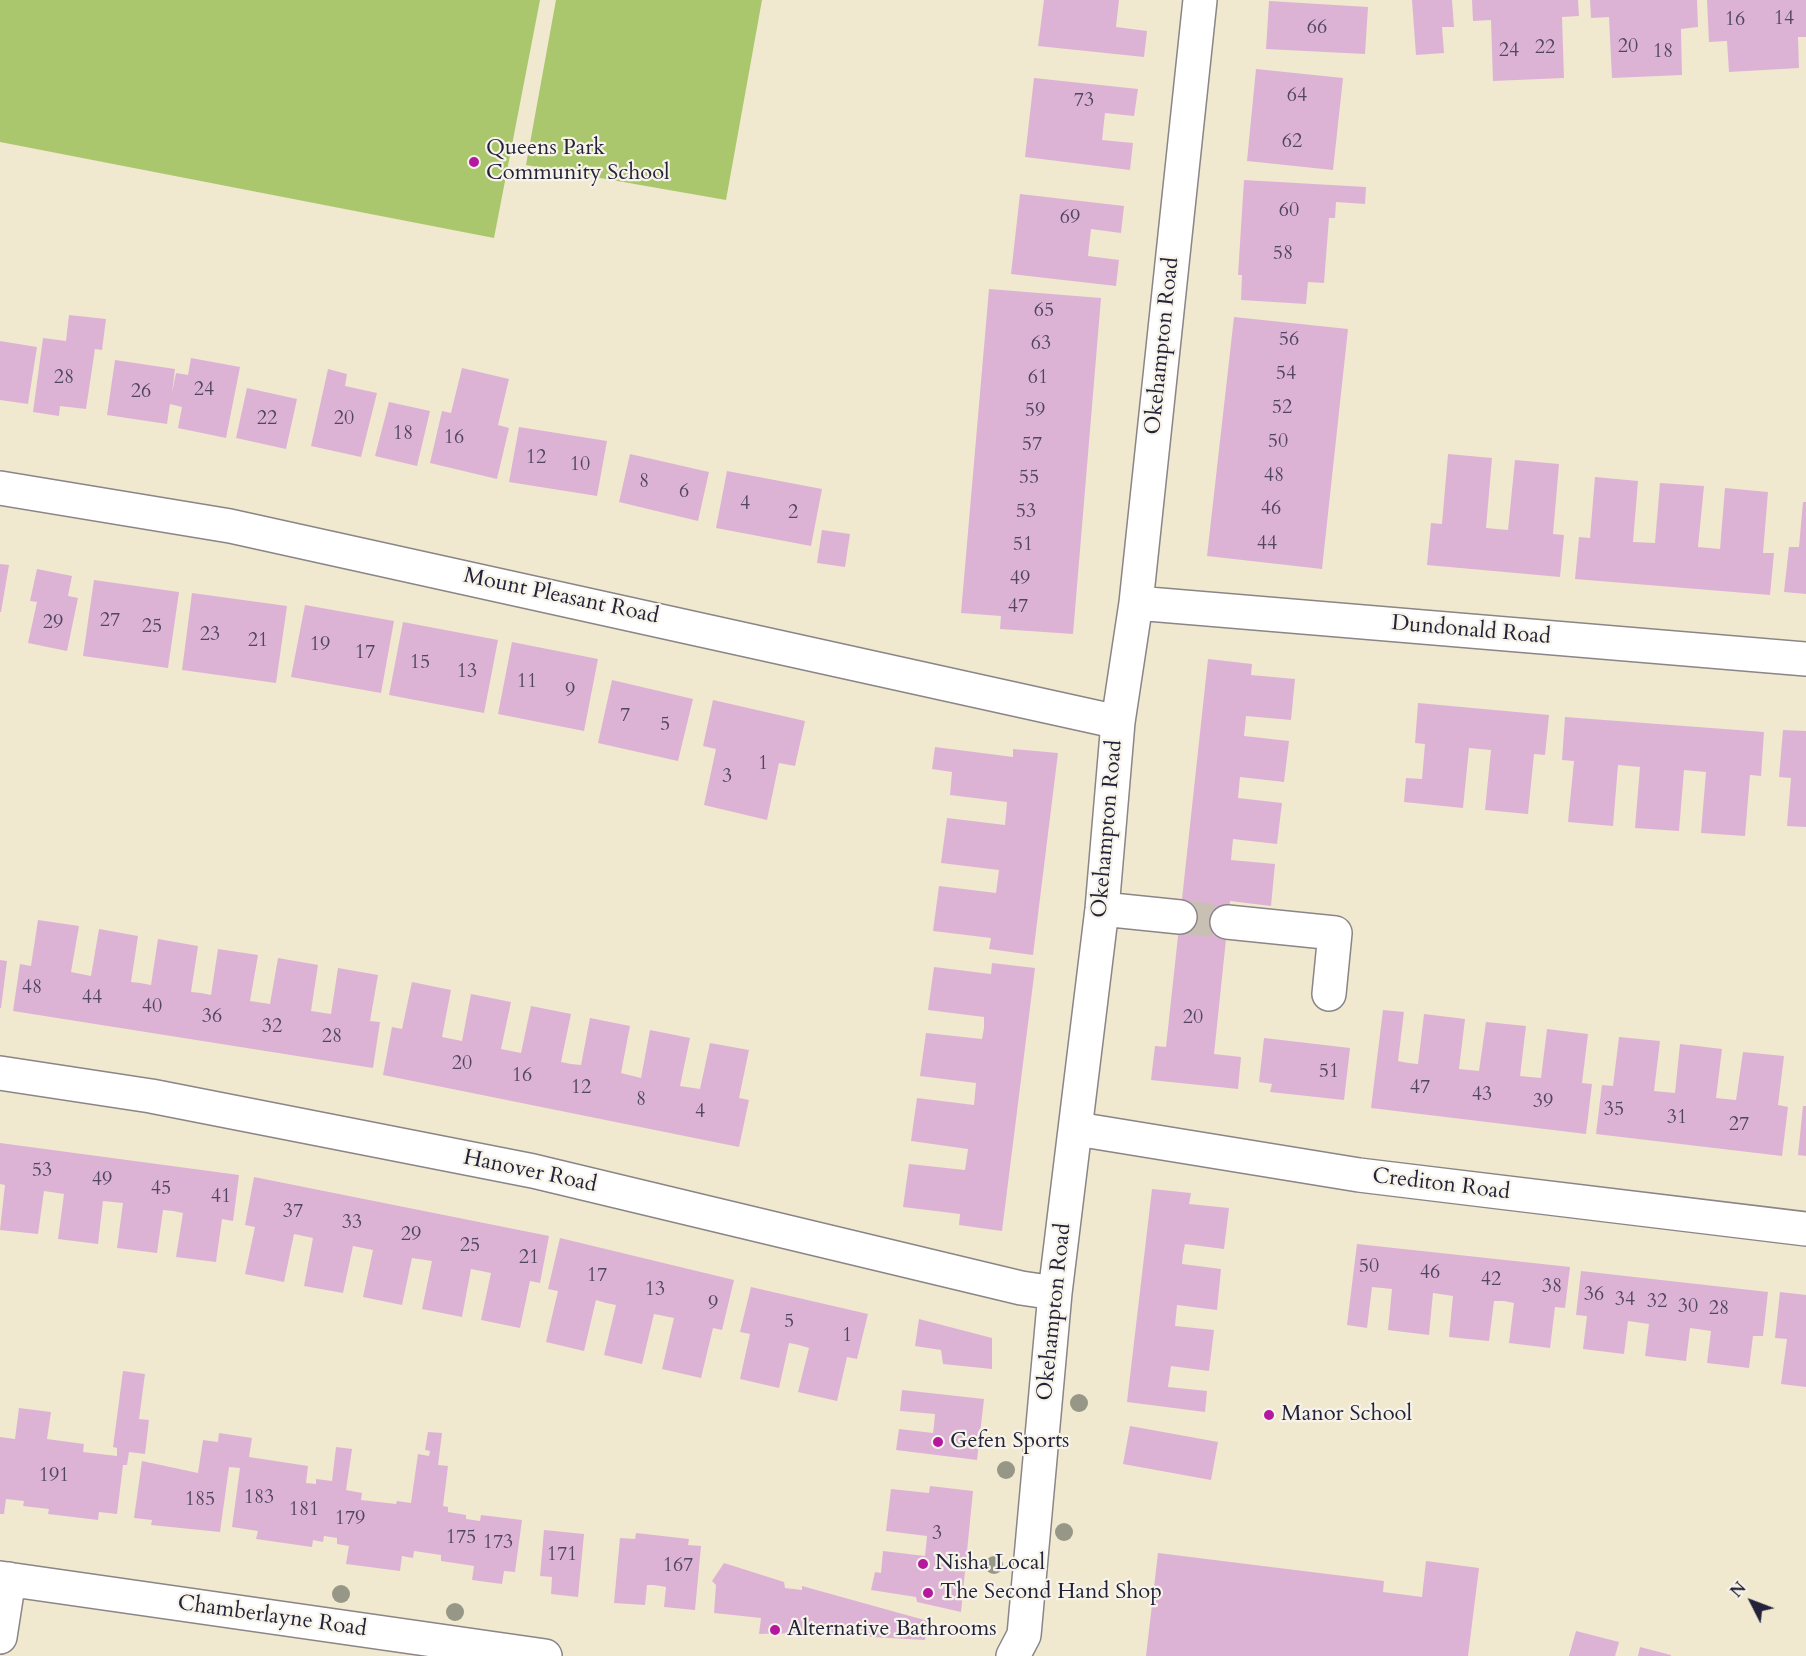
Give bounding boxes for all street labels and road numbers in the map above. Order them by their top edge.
street label: Okehampton Road [1141,256,1185,436]
street label: Mount Pleasant Road [461,563,661,631]
street label: Dundonald Road [1390,611,1552,651]
street label: Okehampton Road [1087,739,1129,919]
street label: Hanover Road [461,1145,599,1199]
street label: Crediton Road [1371,1163,1511,1207]
street label: Okehampton Road [1033,1222,1077,1402]
street label: Chamberlayne Road [176,1591,368,1643]

